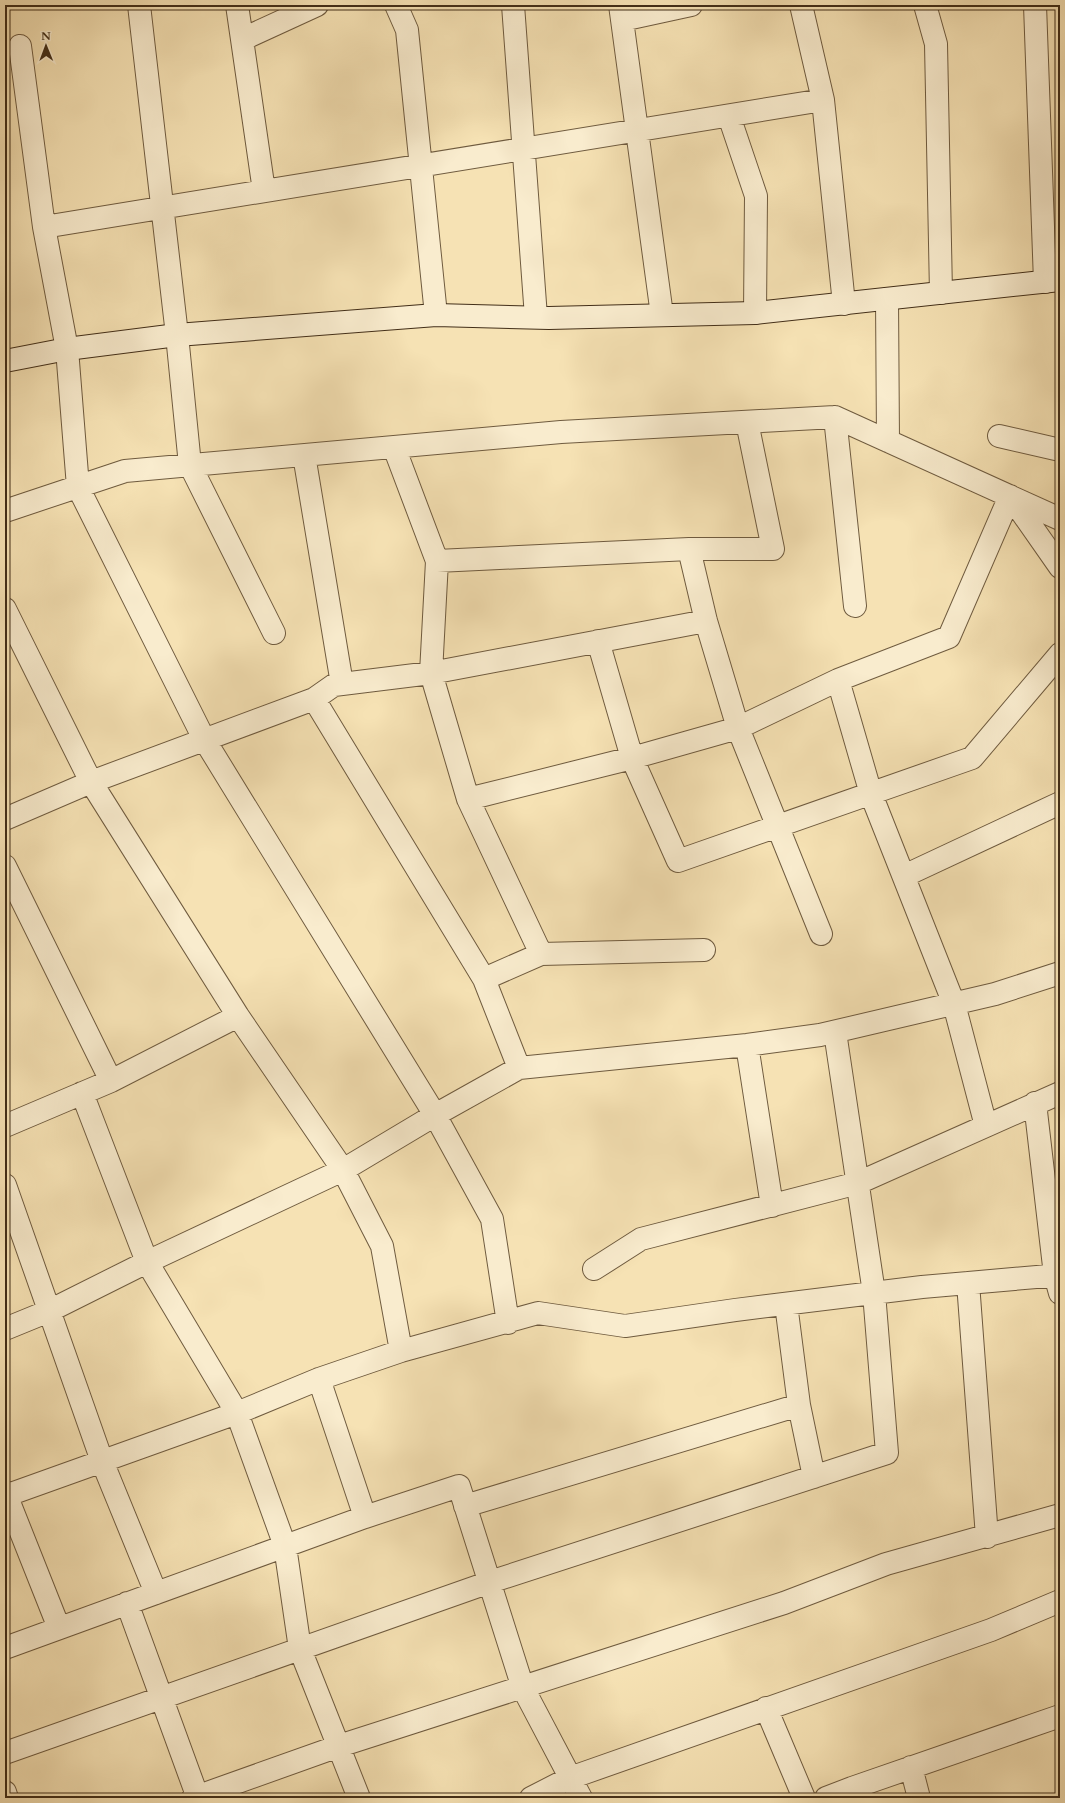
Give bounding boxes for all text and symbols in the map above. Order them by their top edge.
north arrow [26,26,66,66]
text: N [41,29,51,44]

